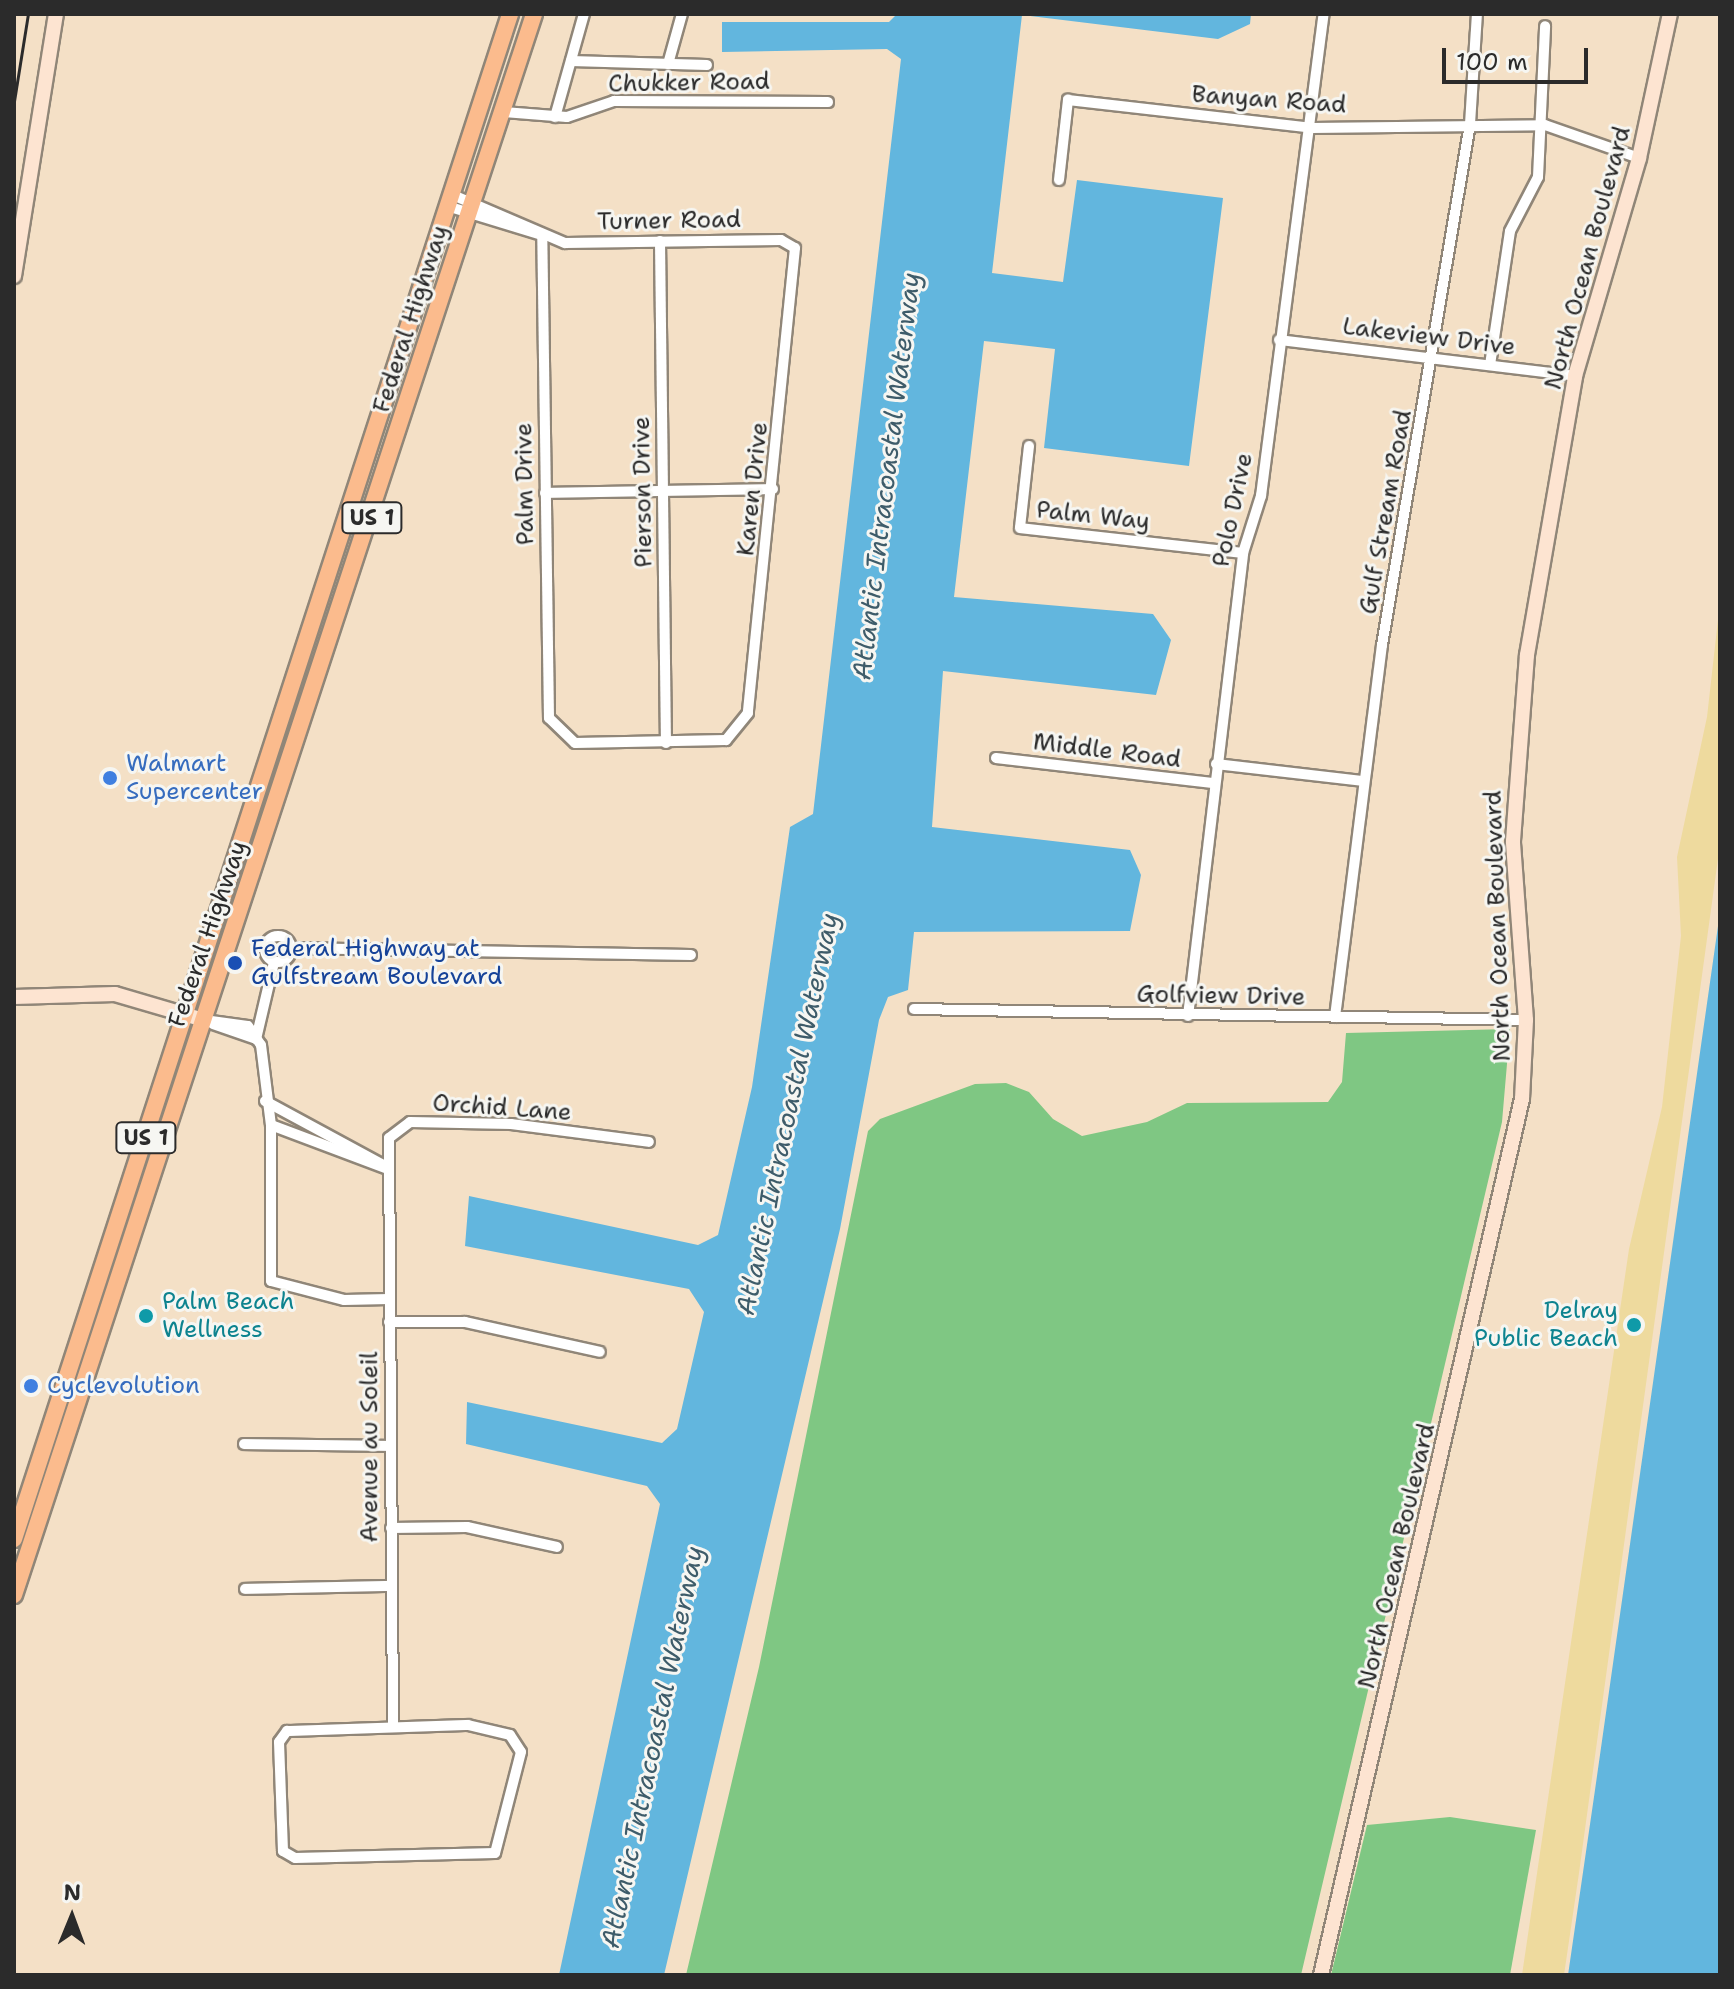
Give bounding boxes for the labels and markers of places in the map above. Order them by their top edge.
place label: Walmart Supercenter [126,750,263,806]
marker: Walmart Supercenter [101,769,119,787]
place label: Federal Highway at Gulfstream Boulevard [251,935,502,991]
marker: Federal Highway at Gulfstream Boulevard [226,954,244,972]
place label: Palm Beach Wellness [162,1288,294,1344]
place label: Delray Public Beach [1474,1297,1618,1353]
marker: Palm Beach Wellness [137,1307,155,1325]
marker: Delray Public Beach [1625,1316,1643,1334]
place label: Cyclevolution [47,1372,200,1400]
marker: Cyclevolution [22,1377,40,1395]

